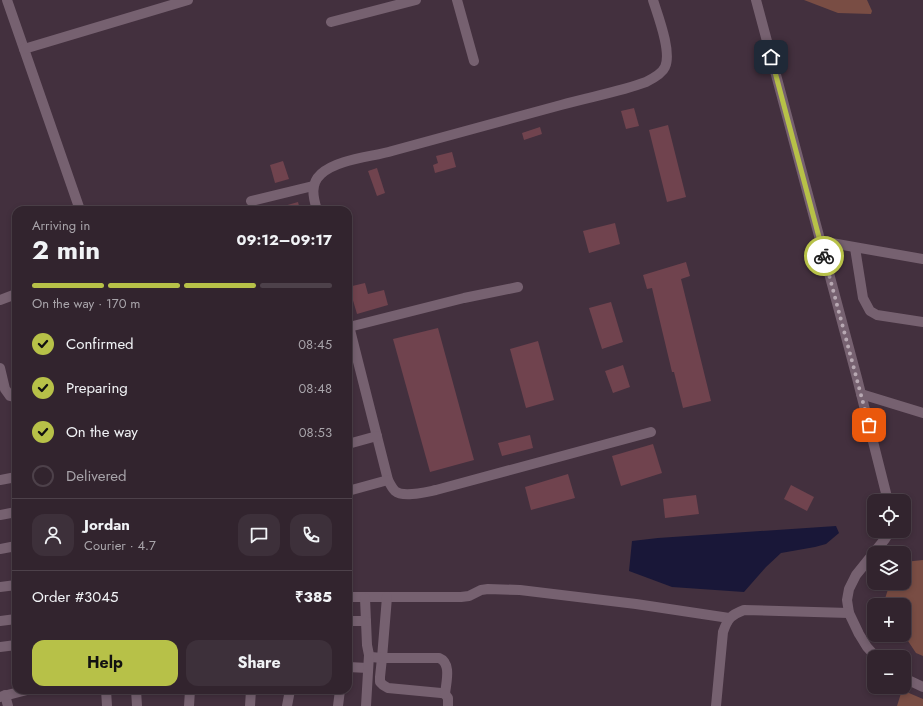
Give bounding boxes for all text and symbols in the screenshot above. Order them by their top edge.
pin [754,40,788,74]
icon: home [760,46,782,68]
text: Arriving in [32,216,90,235]
text: 09:12–09:17 [236,229,332,251]
text: 2 min [32,231,100,269]
courier [804,236,844,276]
icon: bike [813,245,835,267]
text: On the way · 170 m [32,294,141,313]
icon: check [32,333,54,355]
text: Confirmed [66,333,134,355]
text: 08:45 [298,335,332,354]
icon: check [32,377,54,399]
text: Preparing [66,377,128,399]
text: 08:48 [299,379,332,398]
pin [852,408,886,442]
icon: bag [858,414,880,436]
icon: check [32,421,54,443]
text: On the way [66,421,138,443]
text: 08:53 [299,423,332,442]
text: Delivered [66,465,127,487]
map controls [867,494,911,694]
button: locate [867,494,911,538]
button: person [32,514,74,556]
text: Jordan [84,514,130,536]
button: chat [238,514,280,556]
button: phone [290,514,332,556]
text: Courier · 4.7 [84,536,156,555]
button: layers [867,546,911,590]
text: Order #3045 [32,586,118,608]
text: ₹385 [295,586,332,608]
button: + [867,598,911,642]
button: Help [32,640,178,686]
button: Share [186,640,332,686]
button: − [867,650,911,694]

